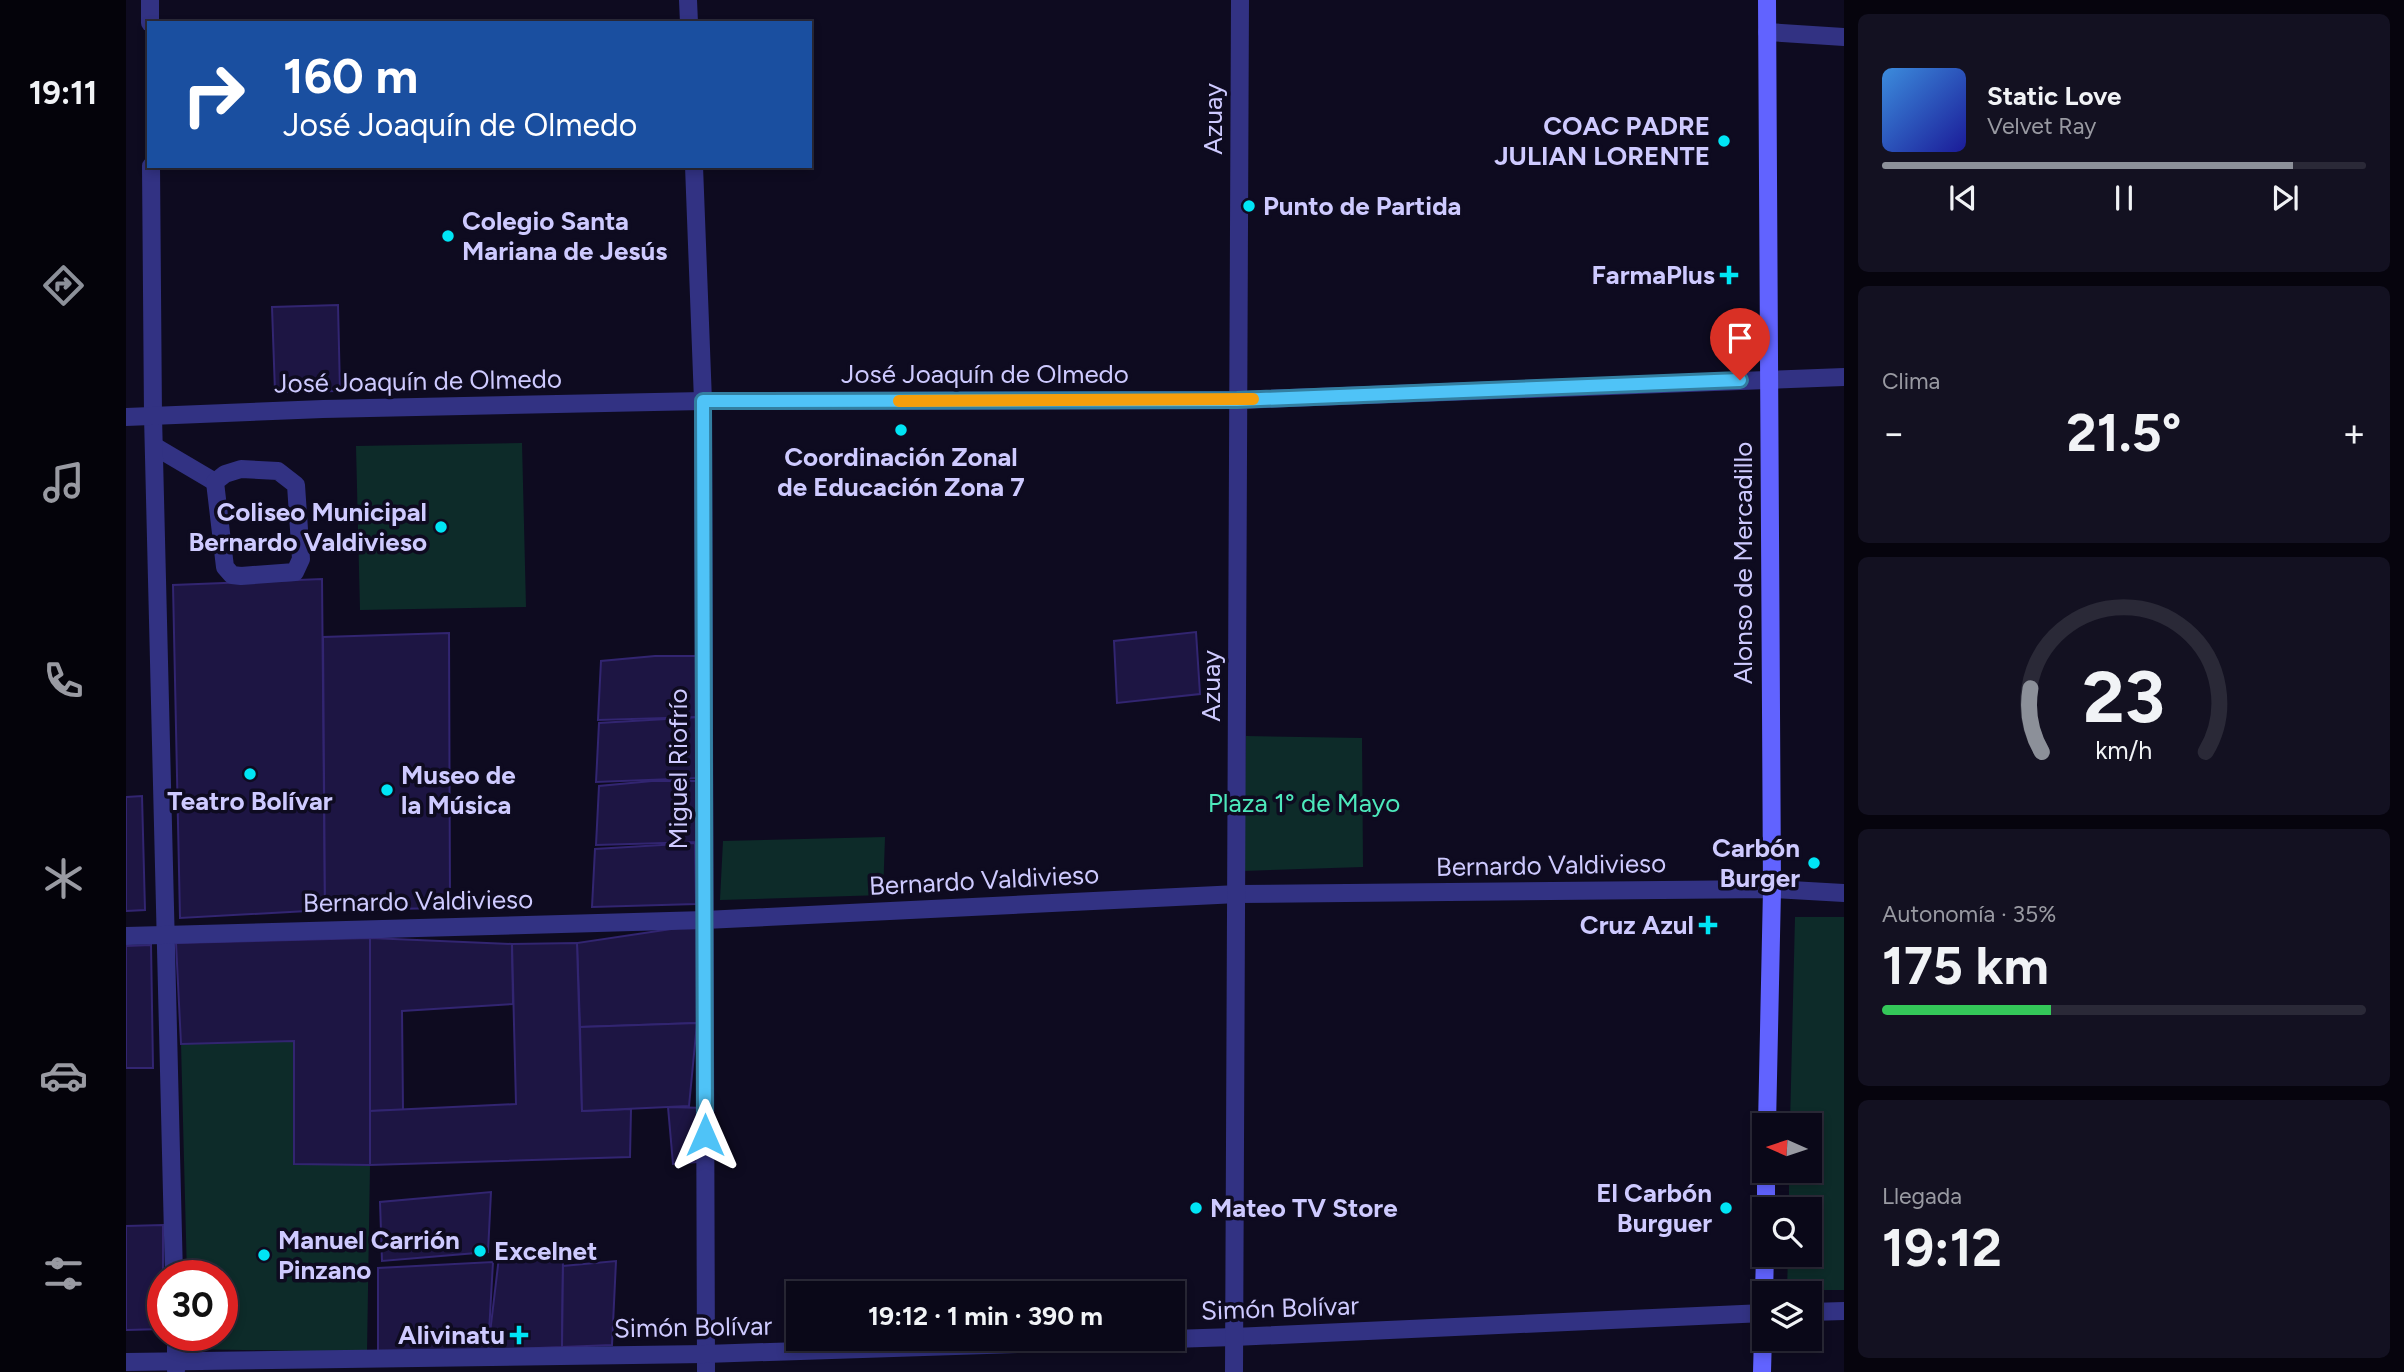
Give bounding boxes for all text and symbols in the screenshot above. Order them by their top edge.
text: 160 m [283,46,418,105]
icon: right [168,49,259,140]
text: 19:11 [29,74,97,112]
text: Static Love [1987,80,2121,112]
street label: Azuay [1197,83,1229,155]
text: José Joaquín de Olmedo [283,106,637,144]
place label: COAC PADRE JULIAN LORENTE [1494,110,1710,172]
text: Velvet Ray [1987,112,2096,140]
marker: COAC PADRE JULIAN LORENTE [1716,133,1732,149]
icon: previous [1944,179,1982,217]
icon: pause [2105,179,2143,217]
icon: next [2266,179,2304,217]
place label: Punto de Partida [1263,190,1461,222]
marker: Punto de Partida [1241,198,1257,214]
place label: Colegio Santa Mariana de Jesús [462,205,667,267]
marker: Colegio Santa Mariana de Jesús [440,228,456,244]
place label: FarmaPlus [1592,259,1715,291]
icon: directions [39,261,88,310]
marker: FarmaPlus [1721,267,1737,283]
pin [1710,308,1770,380]
icon: arrive [1721,319,1759,357]
street label: José Joaquín de Olmedo [841,358,1129,390]
street label: José Joaquín de Olmedo [274,362,562,400]
text: Clima [1882,367,1940,395]
text: 21.5° [2067,402,2181,464]
text: − [1882,410,1906,456]
text: + [2342,410,2366,456]
marker: Coordinación Zonal de Educación Zona 7 [893,422,909,438]
place label: Coordinación Zonal de Educación Zona 7 [777,441,1025,503]
street label: Alonso de Mercadillo [1727,442,1759,684]
icon: music [39,458,88,507]
place label: Coliseo Municipal Bernardo Valdivieso [188,496,427,558]
marker: Coliseo Municipal Bernardo Valdivieso [433,519,449,535]
street label: Azuay [1195,650,1227,722]
text: 23 [2083,653,2165,740]
icon: phone [39,656,88,705]
street label: Miguel Riofrío [662,688,694,850]
text: km/h [2095,735,2153,765]
place label: Museo de la Música [401,759,516,821]
marker: Teatro Bolívar [242,766,258,782]
marker: Museo de la Música [379,782,395,798]
place label: Teatro Bolívar [167,785,333,817]
park label: Plaza 1° de Mayo [1208,787,1400,819]
place label: Carbón Burger [1712,832,1800,894]
street label: Bernardo Valdivieso [1436,847,1666,883]
icon: climate [39,854,88,903]
marker: Carbón Burger [1806,855,1822,871]
street label: Bernardo Valdivieso [868,858,1100,902]
street label: Bernardo Valdivieso [303,883,533,919]
text: Autonomía · 35% [1882,900,2056,928]
place label: Cruz Azul [1580,909,1694,941]
marker: Cruz Azul [1700,917,1716,933]
text: 175 km [1882,935,2049,997]
icon: car [39,1051,88,1100]
position arrow [668,1098,742,1172]
north arrow [1752,1113,1822,1183]
map controls [1752,1113,1822,1351]
place label: El Carbón Burguer [1596,1177,1712,1239]
text: Llegada [1882,1182,1962,1210]
place label: Mateo TV Store [1210,1192,1398,1224]
button: search [1752,1197,1822,1267]
marker: Mateo TV Store [1188,1200,1204,1216]
marker: El Carbón Burguer [1718,1200,1734,1216]
text: 19:12 [1882,1217,2002,1279]
place label: Manuel Carrión Pinzano [278,1224,460,1286]
place label: Excelnet [494,1235,597,1267]
marker: Excelnet [472,1243,488,1259]
marker: Manuel Carrión Pinzano [256,1247,272,1263]
icon: filters [39,1249,88,1298]
speed limit sign: 30 [147,1260,238,1351]
button: layers [1752,1281,1822,1351]
street label: Simón Bolívar [1200,1289,1360,1327]
text: 19:12 · 1 min · 390 m [868,1300,1103,1332]
street label: Simón Bolívar [614,1310,773,1344]
place label: Alivinatu [398,1319,505,1351]
marker: Alivinatu [511,1327,527,1343]

